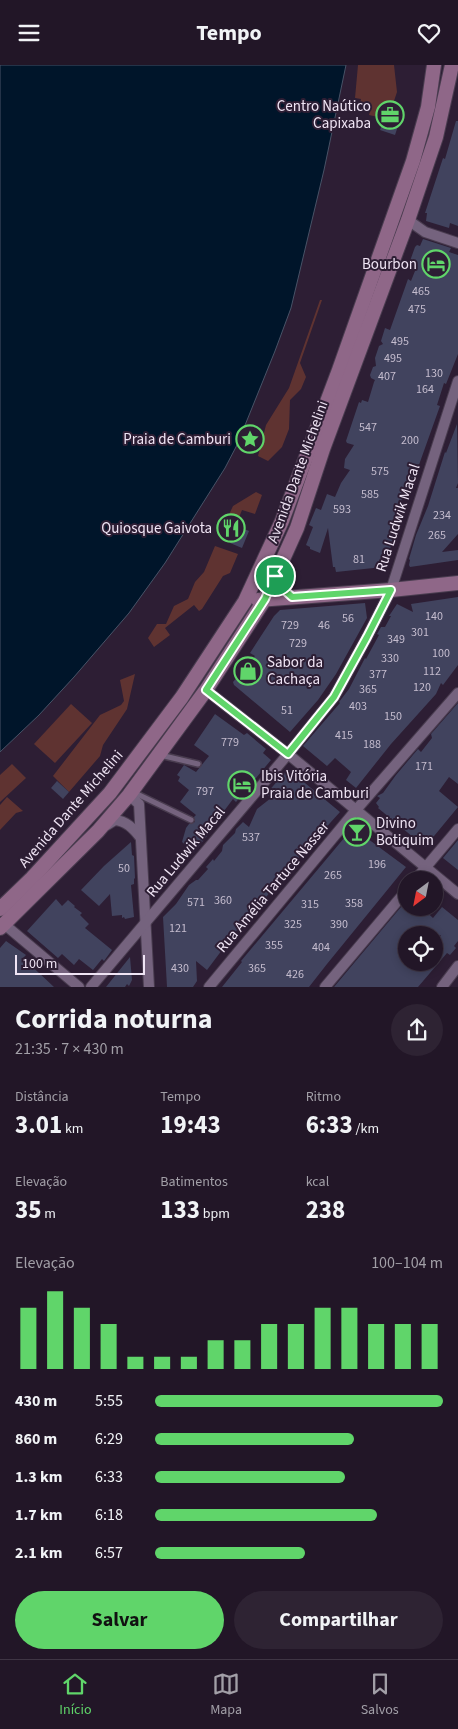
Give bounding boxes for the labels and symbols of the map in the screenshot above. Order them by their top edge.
place label: Centro Naútico Capixaba [277,96,371,134]
office icon: Centro Naútico Capixaba [375,100,405,130]
hotel icon: Bourbon [421,249,451,279]
place label: Bourbon [362,254,417,275]
house number: 465 [412,283,430,300]
house number: 475 [408,301,426,318]
house number: 495 [391,333,409,350]
house number: 495 [384,350,402,367]
house number: 130 [425,365,443,382]
house number: 407 [378,368,396,385]
house number: 164 [416,381,434,398]
street label: Avenida Dante Michelini [262,398,334,546]
house number: 547 [359,419,377,436]
place icon: Praia de Camburi [235,424,265,454]
place label: Praia de Camburi [123,429,231,450]
house number: 200 [401,432,419,449]
street label: Rua Ludwik Macal [371,461,425,575]
house number: 575 [371,463,389,480]
house number: 585 [361,486,379,503]
house number: 593 [333,501,351,518]
house number: 234 [433,507,451,524]
restaurant icon: Quiosque Gaivota [216,513,246,543]
place label: Quiosque Gaivota [101,518,212,539]
house number: 265 [428,527,446,544]
house number: 81 [353,551,365,568]
pin [254,555,296,597]
house number: 140 [425,608,443,625]
house number: 56 [342,610,354,627]
house number: 729 [281,617,299,634]
house number: 46 [318,617,330,634]
house number: 301 [411,624,429,641]
house number: 349 [387,631,405,648]
house number: 729 [289,635,307,652]
house number: 100 [432,645,450,662]
house number: 330 [381,650,399,667]
place label: Sabor da Cachaça [267,652,323,690]
shop icon: Sabor da Cachaça [233,656,263,686]
house number: 112 [423,663,441,680]
house number: 377 [369,666,387,683]
house number: 120 [413,679,431,696]
house number: 365 [359,681,377,698]
house number: 403 [349,698,367,715]
house number: 51 [281,702,293,719]
house number: 150 [384,708,402,725]
house number: 415 [335,727,353,744]
house number: 779 [221,734,239,751]
house number: 188 [363,736,381,753]
street label: Avenida Dante Michelini [14,746,128,872]
house number: 171 [415,758,433,775]
place label: Ibis Vitória Praia de Camburi [261,766,369,804]
hotel icon: Ibis Vitória Praia de Camburi [227,770,257,800]
house number: 797 [196,783,214,800]
street label: Rua Ludwik Macal [142,802,230,902]
place label: Divino Botiquim [376,813,434,851]
street label: Rua Amélia Tartuce Nasser [212,816,335,957]
bar icon: Divino Botiquim [342,817,372,847]
house number: 537 [242,829,260,846]
house number: 196 [368,856,386,873]
house number: 50 [118,860,130,877]
house number: 265 [324,867,342,884]
north arrow [398,871,442,916]
house number: 360 [214,892,232,909]
house number: 571 [187,894,205,911]
house number: 358 [345,895,363,912]
house number: 315 [301,896,319,913]
house number: 325 [284,916,302,933]
house number: 390 [330,916,348,933]
house number: 121 [169,920,187,937]
house number: 355 [265,937,283,954]
house number: 404 [312,939,330,956]
scale bar [15,951,145,975]
house number: 430 [171,960,189,977]
house number: 365 [248,960,266,977]
house number: 426 [286,966,304,983]

